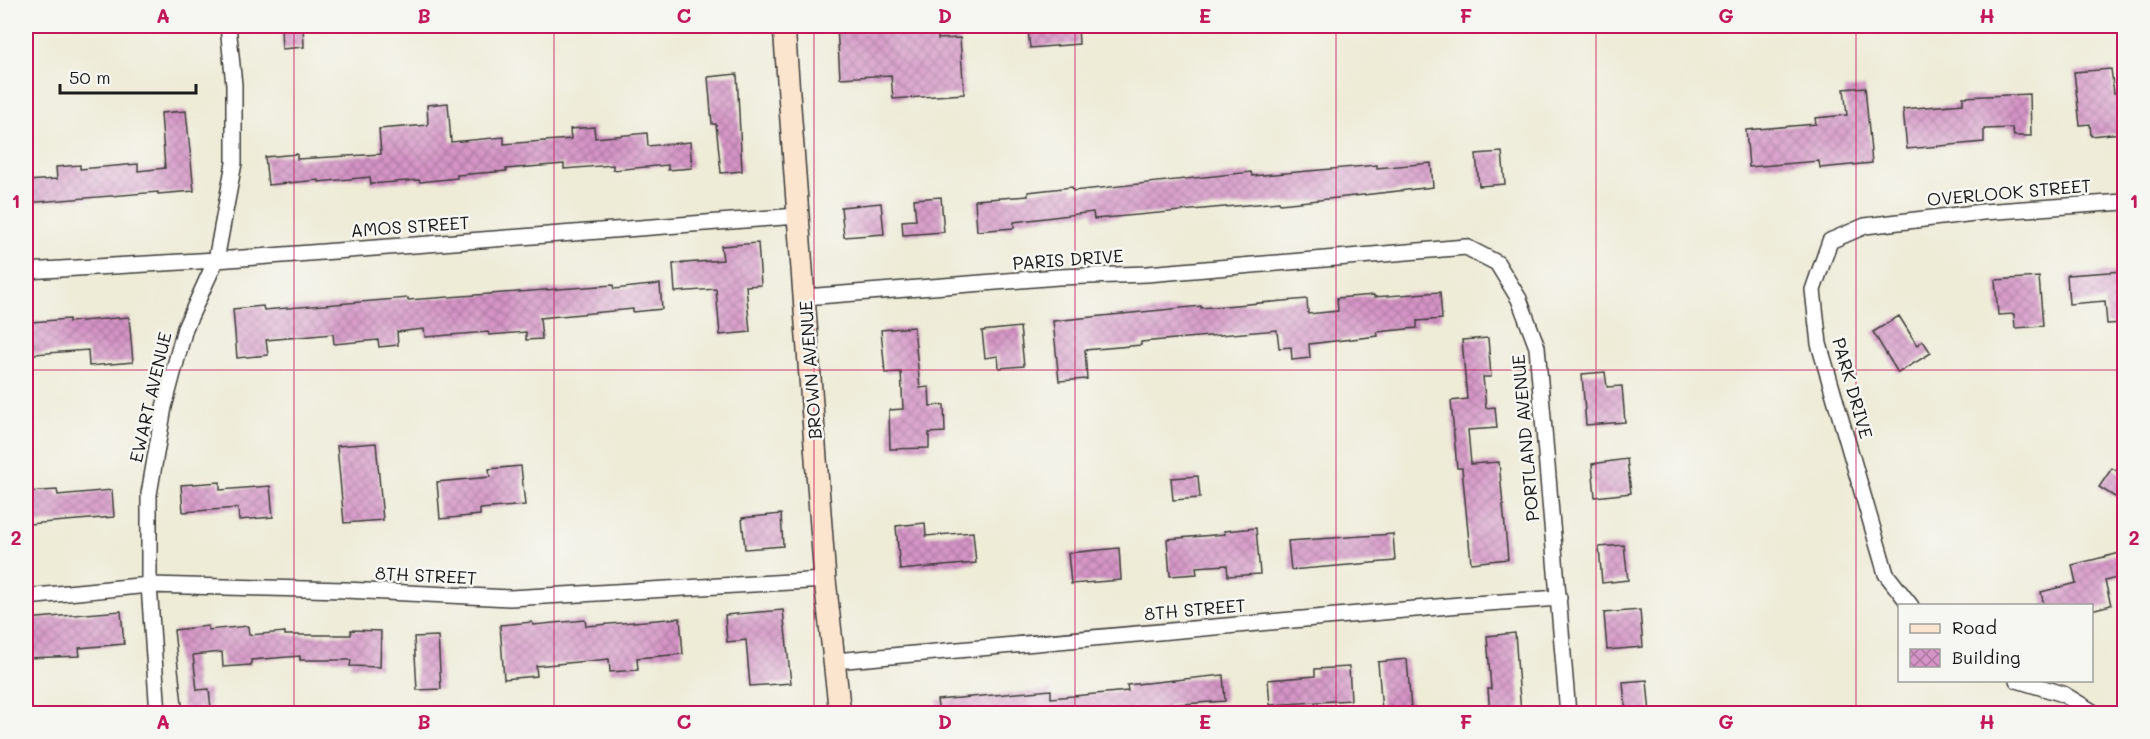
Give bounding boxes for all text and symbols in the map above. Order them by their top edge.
text: A [156,2,170,28]
text: B [417,2,431,28]
text: C [677,2,692,28]
text: D [938,2,952,28]
text: E [1199,2,1211,28]
text: F [1460,2,1473,28]
text: G [1718,2,1734,28]
text: H [1979,2,1995,28]
scale bar [60,57,196,95]
text: 50 m [69,65,111,89]
street label: OVERLOOK STREET [1926,173,2092,211]
text: 1 [12,187,20,213]
text: 1 [2130,187,2138,213]
street label: AMOS STREET [350,210,470,242]
street label: PARIS DRIVE [1012,243,1124,275]
street label: BROWN AVENUE [793,300,827,440]
street label: EWART AVENUE [123,329,177,465]
street label: PARK DRIVE [1827,335,1879,441]
street label: PORTLAND AVENUE [1506,354,1544,522]
text: 2 [10,524,22,550]
text: 2 [2128,524,2140,550]
street label: 8TH STREET [375,560,477,590]
street label: 8TH STREET [1143,593,1247,625]
legend [1898,604,2093,682]
text: Road [1952,615,1997,639]
text: Building [1952,645,2020,669]
text: A [156,708,170,734]
text: B [417,708,431,734]
text: C [677,708,692,734]
text: D [938,708,952,734]
text: E [1199,708,1211,734]
text: F [1460,708,1473,734]
text: G [1718,708,1734,734]
text: H [1979,708,1995,734]

